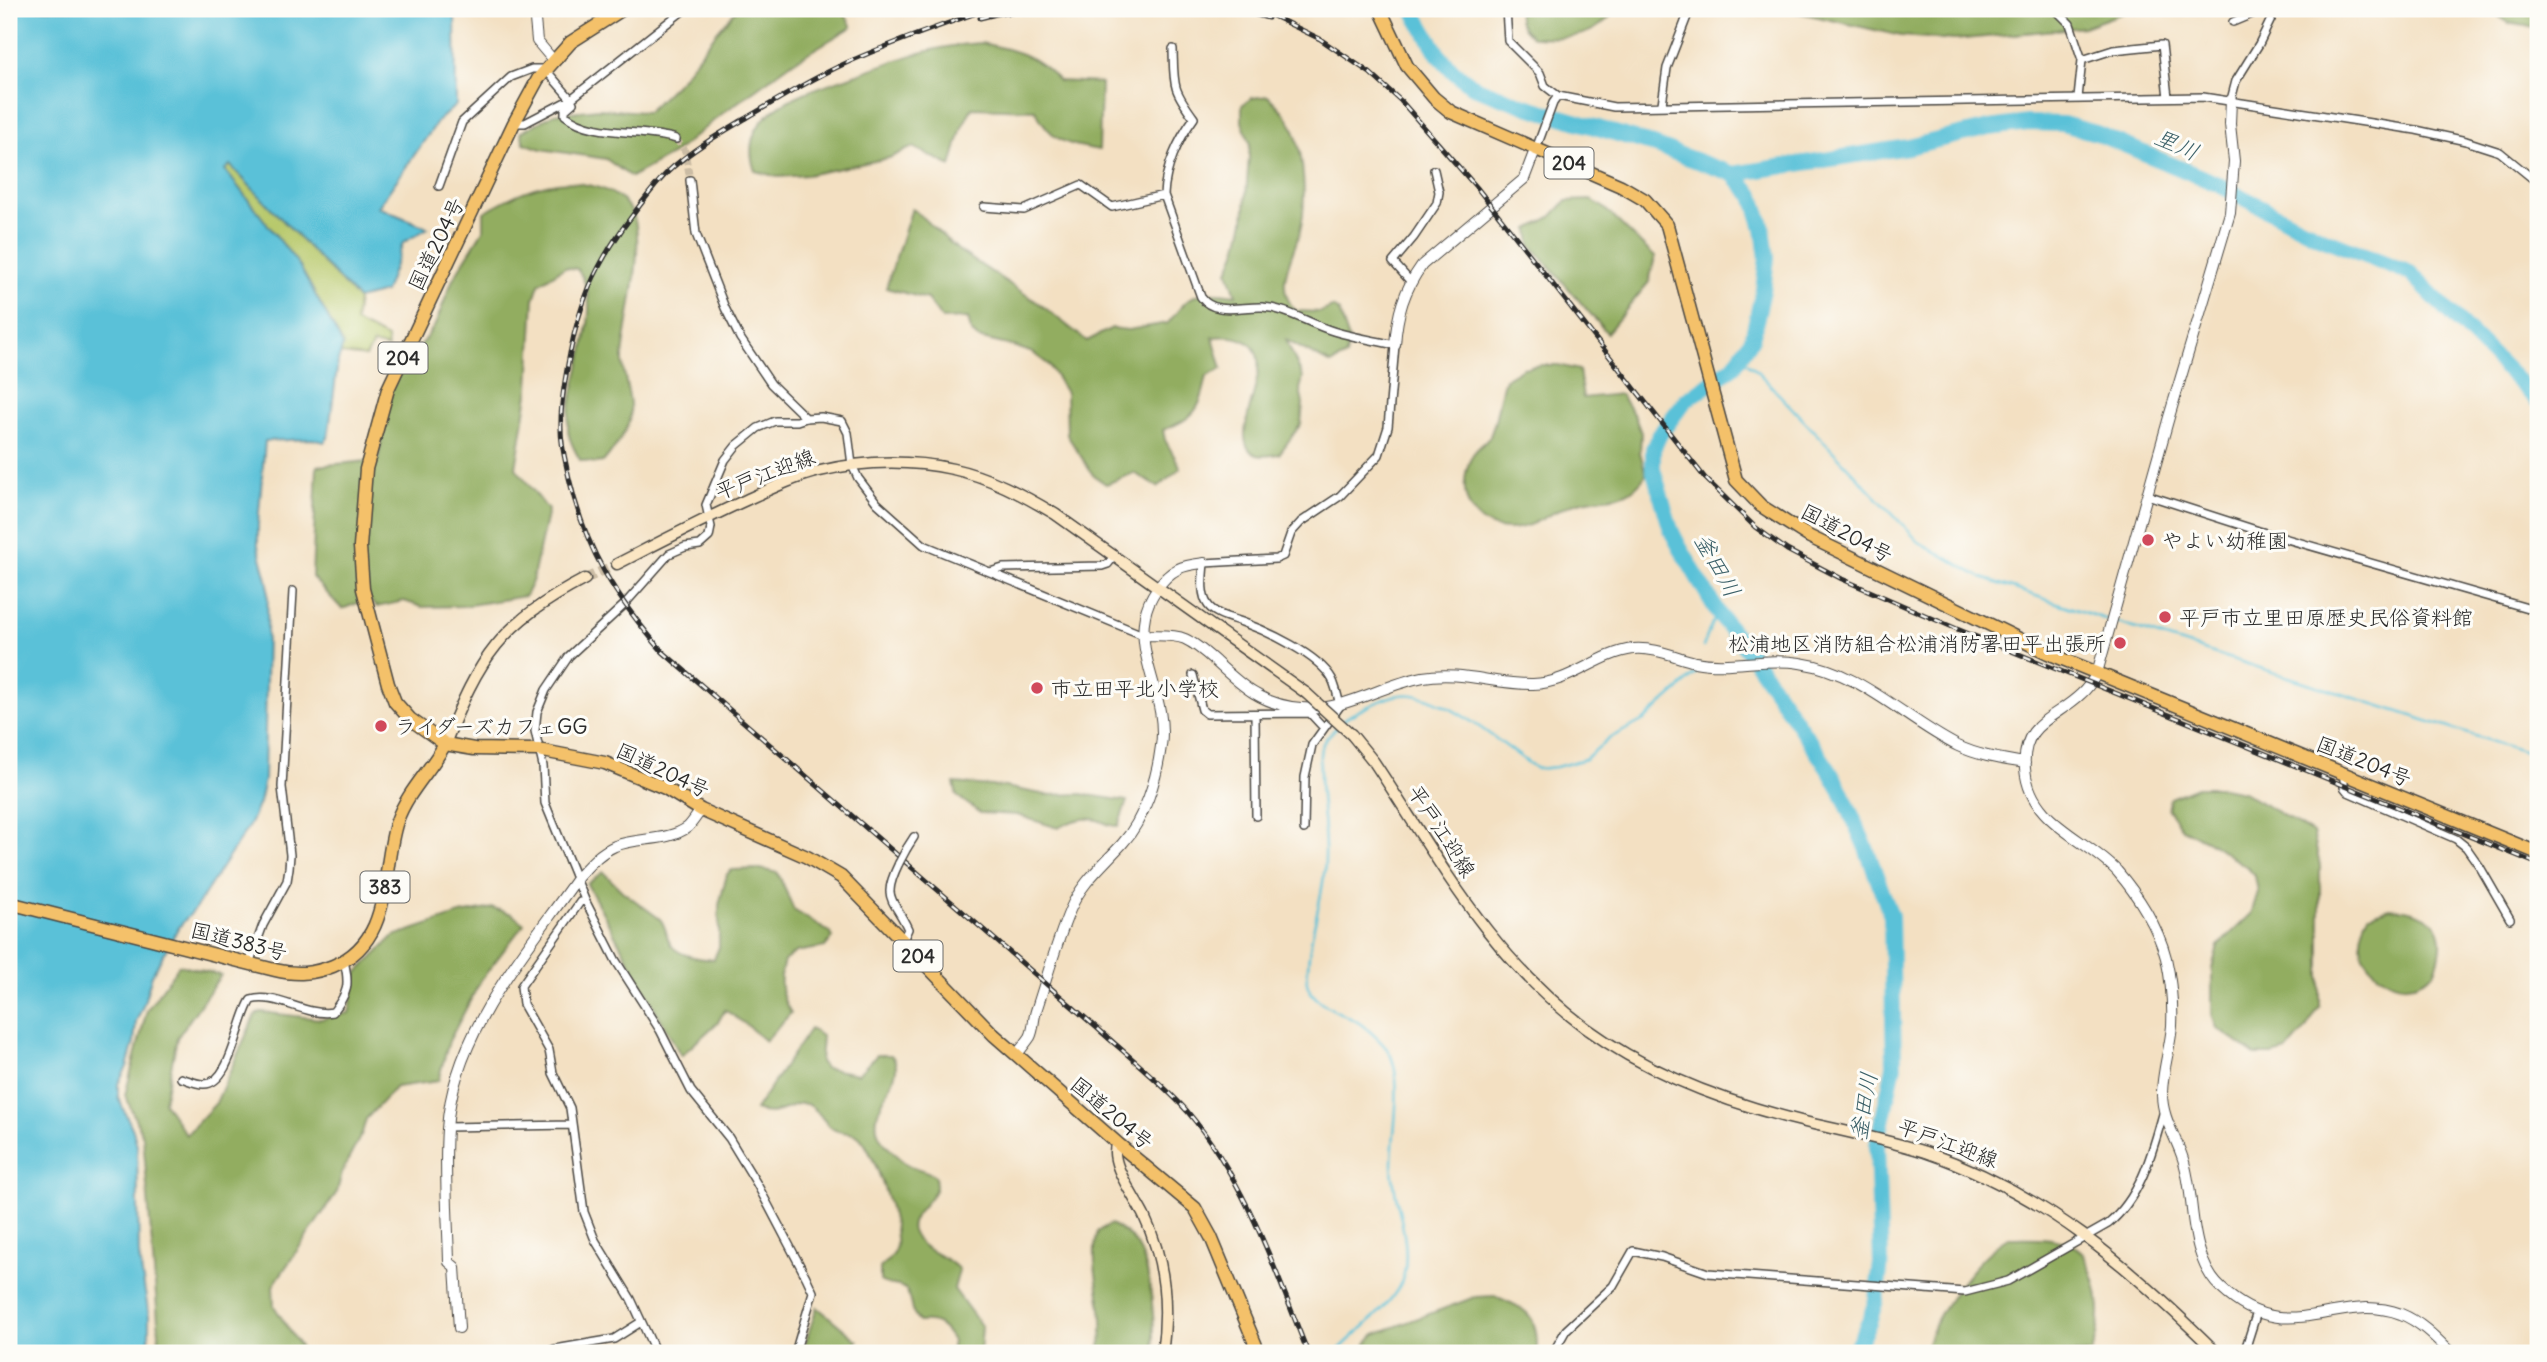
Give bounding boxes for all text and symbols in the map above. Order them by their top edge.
water label: 里川 [2150,121,2204,167]
road number: 204 [1544,148,1594,178]
street label: 国道204号 [402,193,470,295]
road number: 204 [378,342,428,374]
street label: 平戸江迎線 [711,443,819,505]
street label: 国道204号 [1796,497,1898,569]
place label: やよい幼稚園 [2162,527,2288,554]
water label: 釜田川 [1689,528,1747,602]
marker: やよい幼稚園 [2140,532,2156,548]
place label: 平戸市立里田原歴史民俗資料館 [2179,604,2473,631]
marker: 平戸市立里田原歴史民俗資料館 [2157,609,2173,625]
place label: 松浦地区消防組合松浦消防署田平出張所 [1728,630,2106,657]
marker: 松浦地区消防組合松浦消防署田平出張所 [2112,635,2128,651]
place label: 市立田平北小学校 [1051,675,1219,702]
marker: 市立田平北小学校 [1029,680,1045,696]
place label: ライダーズカフェGG [395,713,587,740]
marker: ライダーズカフェGG [373,718,389,734]
street label: 国道204号 [2312,730,2416,792]
street label: 国道204号 [612,737,714,803]
street label: 平戸江迎線 [1402,780,1482,882]
road number: 383 [360,872,410,902]
street label: 国道383号 [188,916,290,966]
road number: 204 [894,940,942,972]
street label: 国道204号 [1065,1070,1159,1156]
water label: 釜田川 [1843,1070,1883,1142]
street label: 平戸江迎線 [1894,1112,2002,1174]

